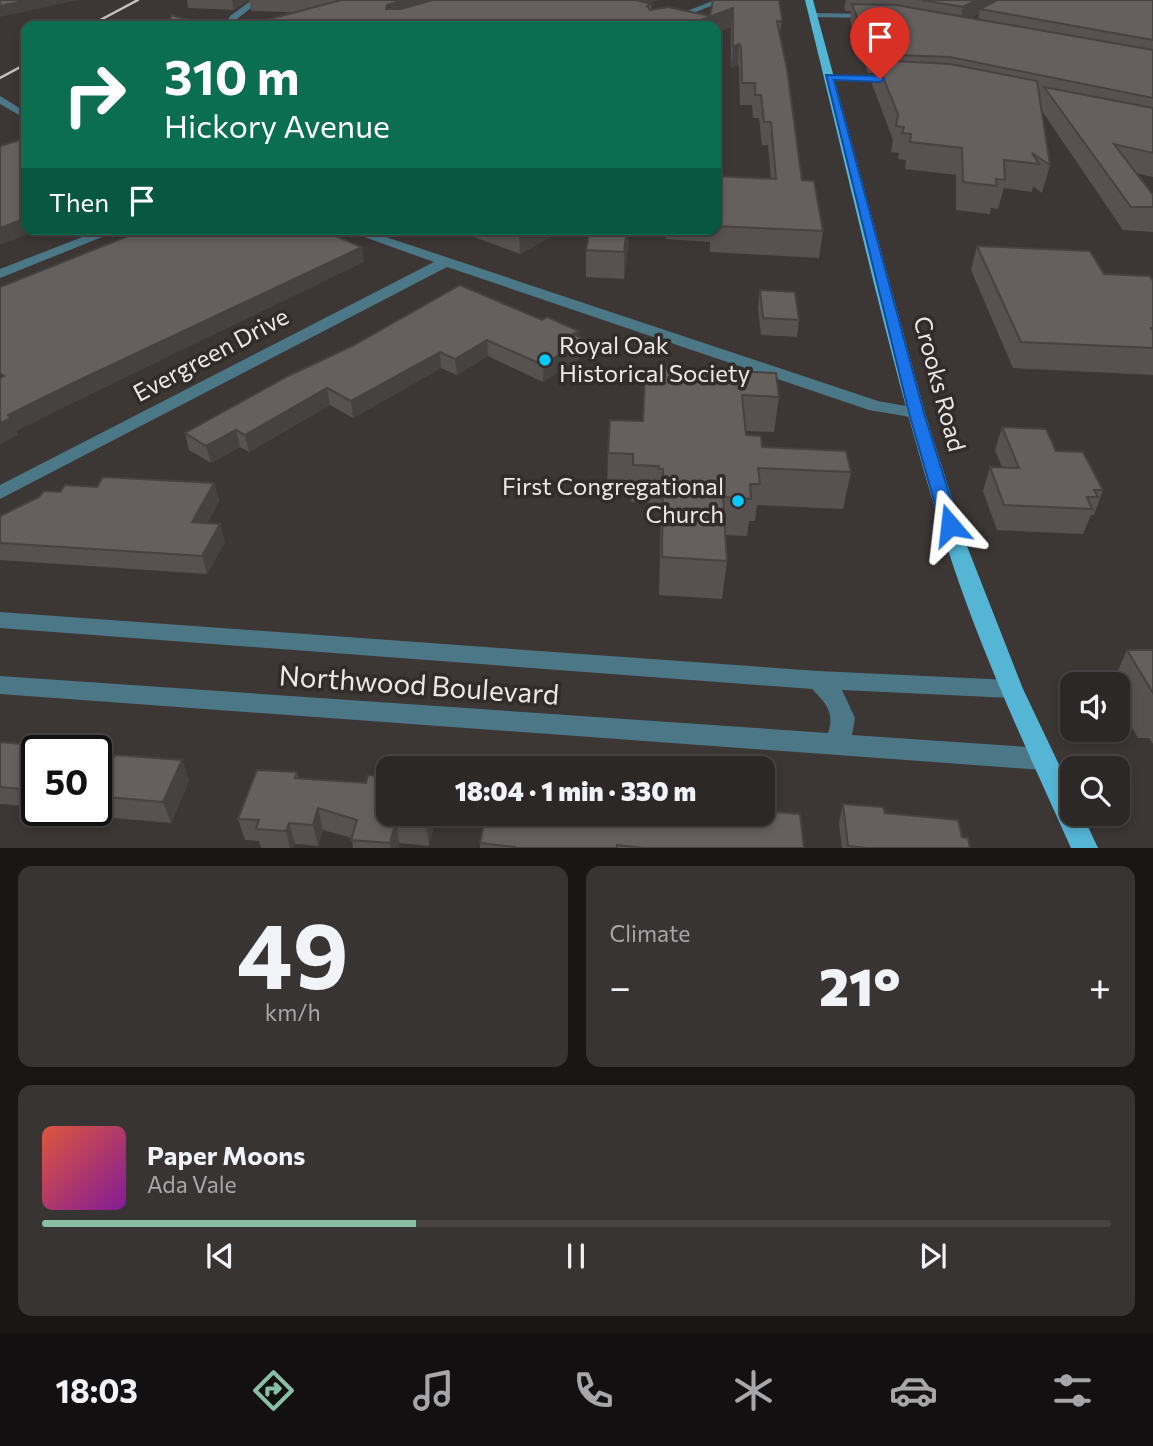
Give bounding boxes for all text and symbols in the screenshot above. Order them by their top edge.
pin [850,7,910,79]
icon: arrive [861,18,899,56]
text: 310 m [164,45,299,105]
icon: right [49,49,140,140]
text: Hickory Avenue [164,105,390,145]
icon: arrive [123,182,161,220]
text: Then [49,186,109,217]
street label: Evergreen Drive [128,301,293,407]
street label: Crooks Road [908,313,972,454]
place label: Royal Oak Historical Society [559,330,750,387]
marker: Royal Oak Historical Society [537,352,553,368]
place label: First Congregational Church [502,471,724,528]
position arrow [913,488,987,562]
marker: First Congregational Church [730,493,746,509]
street label: Northwood Boulevard [278,657,560,711]
map controls [1060,672,1130,826]
button: sound [1060,672,1130,742]
speed limit sign: 50 [21,735,112,826]
button: search [1060,756,1130,826]
text: 18:04 · 1 min · 330 m [455,775,696,806]
text: 49 [237,896,349,1008]
text: Climate [610,919,691,947]
text: 21° [819,953,901,1017]
text: − [610,962,631,1009]
text: + [1089,962,1111,1009]
text: km/h [265,998,321,1026]
text: Paper Moons [147,1139,305,1170]
text: Ada Vale [147,1170,237,1198]
icon: previous [201,1237,239,1275]
icon: pause [557,1237,595,1275]
icon: next [914,1237,952,1275]
icon: directions [249,1366,298,1415]
icon: music [409,1366,458,1415]
icon: phone [569,1366,618,1415]
icon: climate [729,1366,778,1415]
icon: car [889,1366,938,1415]
icon: filters [1048,1366,1097,1415]
text: 18:03 [55,1370,138,1410]

